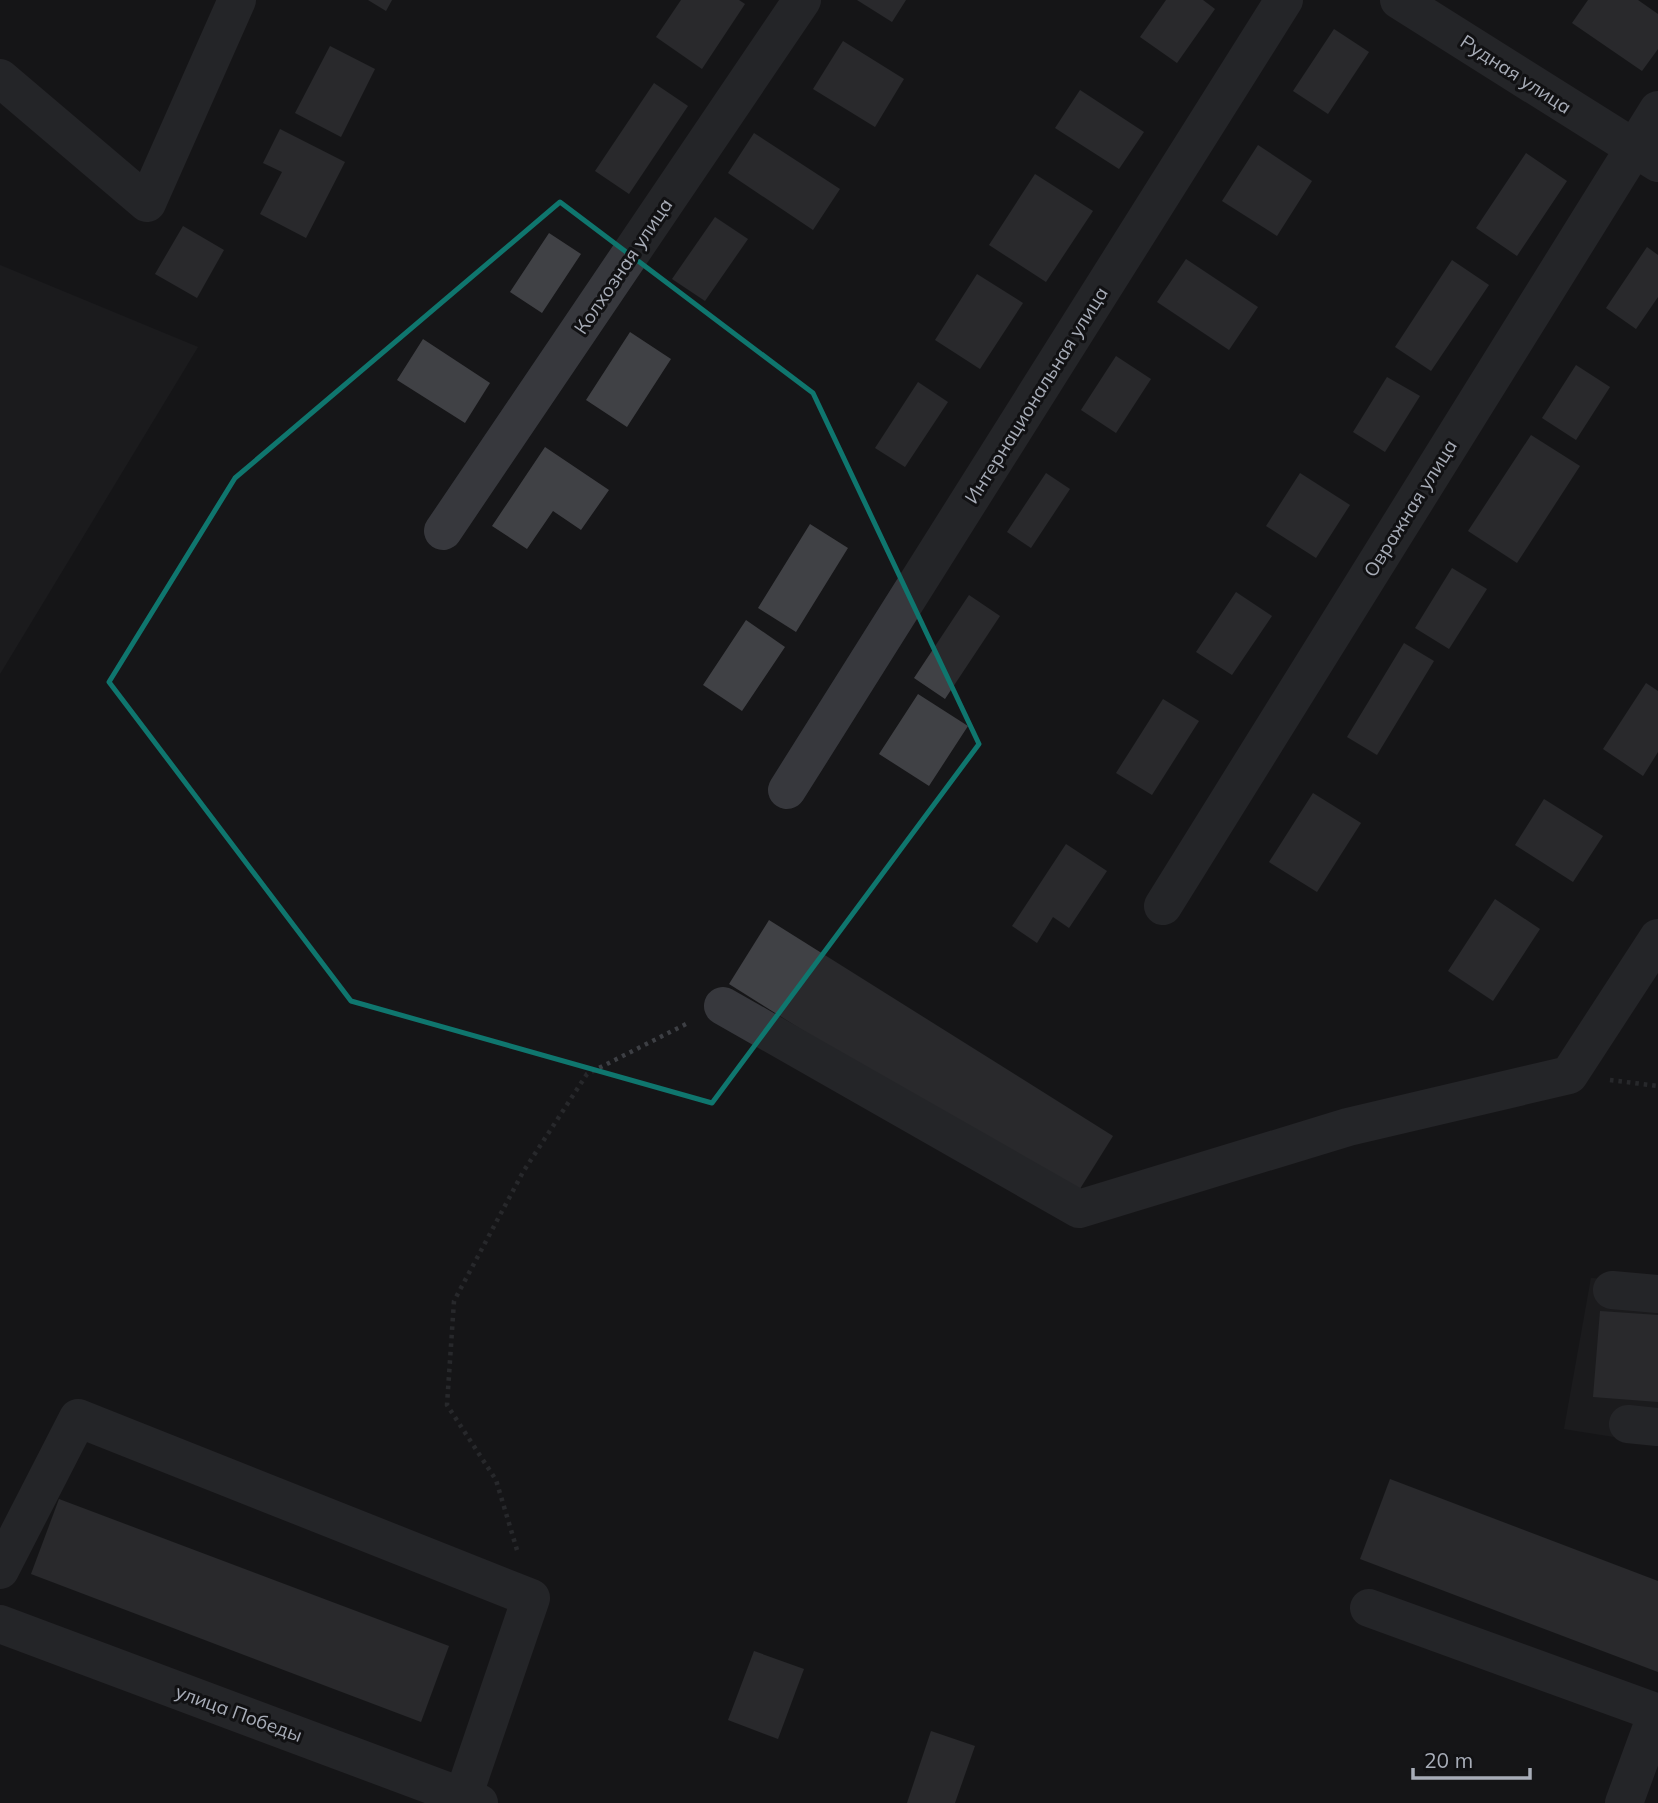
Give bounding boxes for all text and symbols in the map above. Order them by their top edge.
street label: Рудная улица [1456,29,1576,119]
street label: Колхозная улица [569,193,677,339]
street label: Интернациональная улица [959,282,1113,508]
street label: Овражная улица [1358,435,1462,581]
street label: улица Победы [172,1679,306,1747]
scale bar [1413,1736,1530,1780]
text: 20 m [1424,1747,1473,1773]

